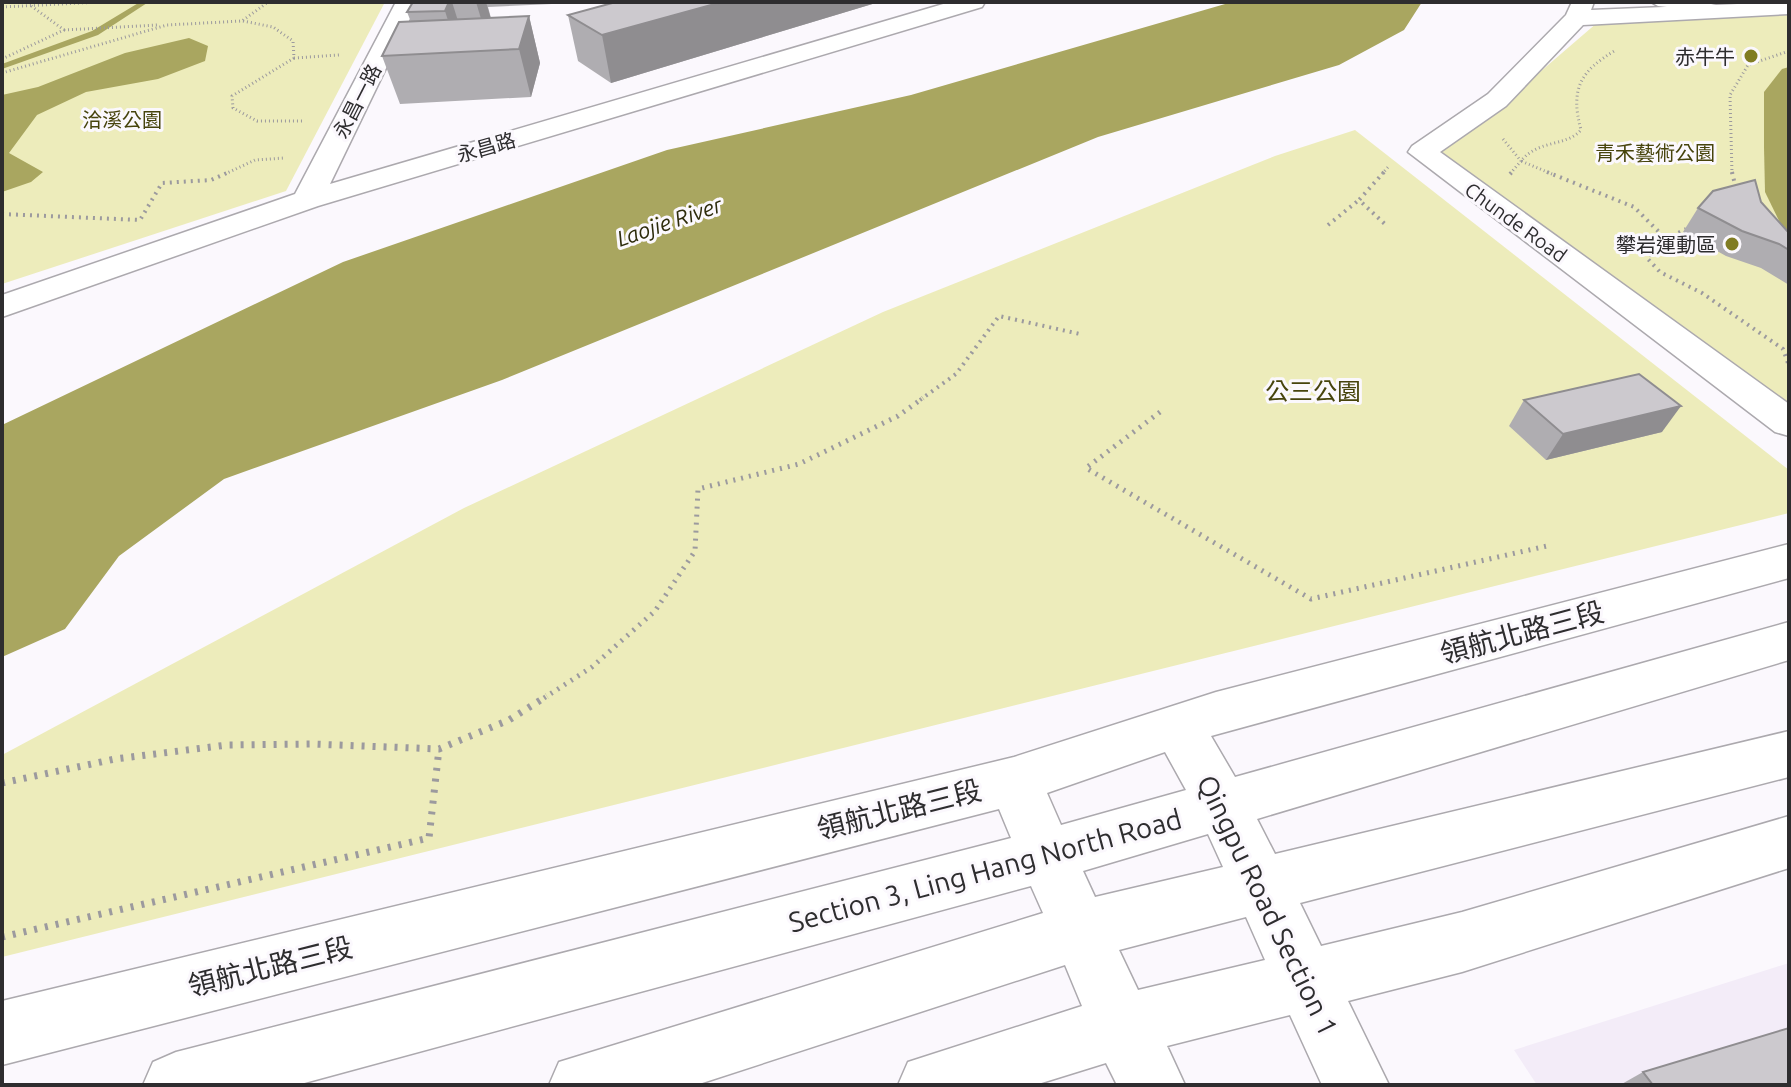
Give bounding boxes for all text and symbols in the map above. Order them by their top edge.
place label: 赤牛牛 [1675,45,1735,68]
marker: 赤牛牛 [1742,47,1760,65]
street label: 永昌一路 [329,60,385,142]
park label: 洽溪公園 [82,108,162,131]
street label: 永昌路 [454,128,518,166]
park label: 青禾藝術公園 [1595,141,1715,164]
street label: Chunde Road [1461,177,1571,267]
water label: Laojie River [613,191,726,251]
place label: 攀岩運動區 [1616,233,1716,256]
marker: 攀岩運動區 [1723,235,1741,253]
park label: 公三公園 [1265,378,1361,405]
street label: 領航北路三段 [1437,595,1607,669]
street label: Qingpu Road Section 1 [1191,770,1345,1040]
street label: 領航北路三段 [814,774,984,844]
street label: Section 3, Ling Hang North Road [785,803,1185,937]
street label: 領航北路三段 [185,931,355,1001]

